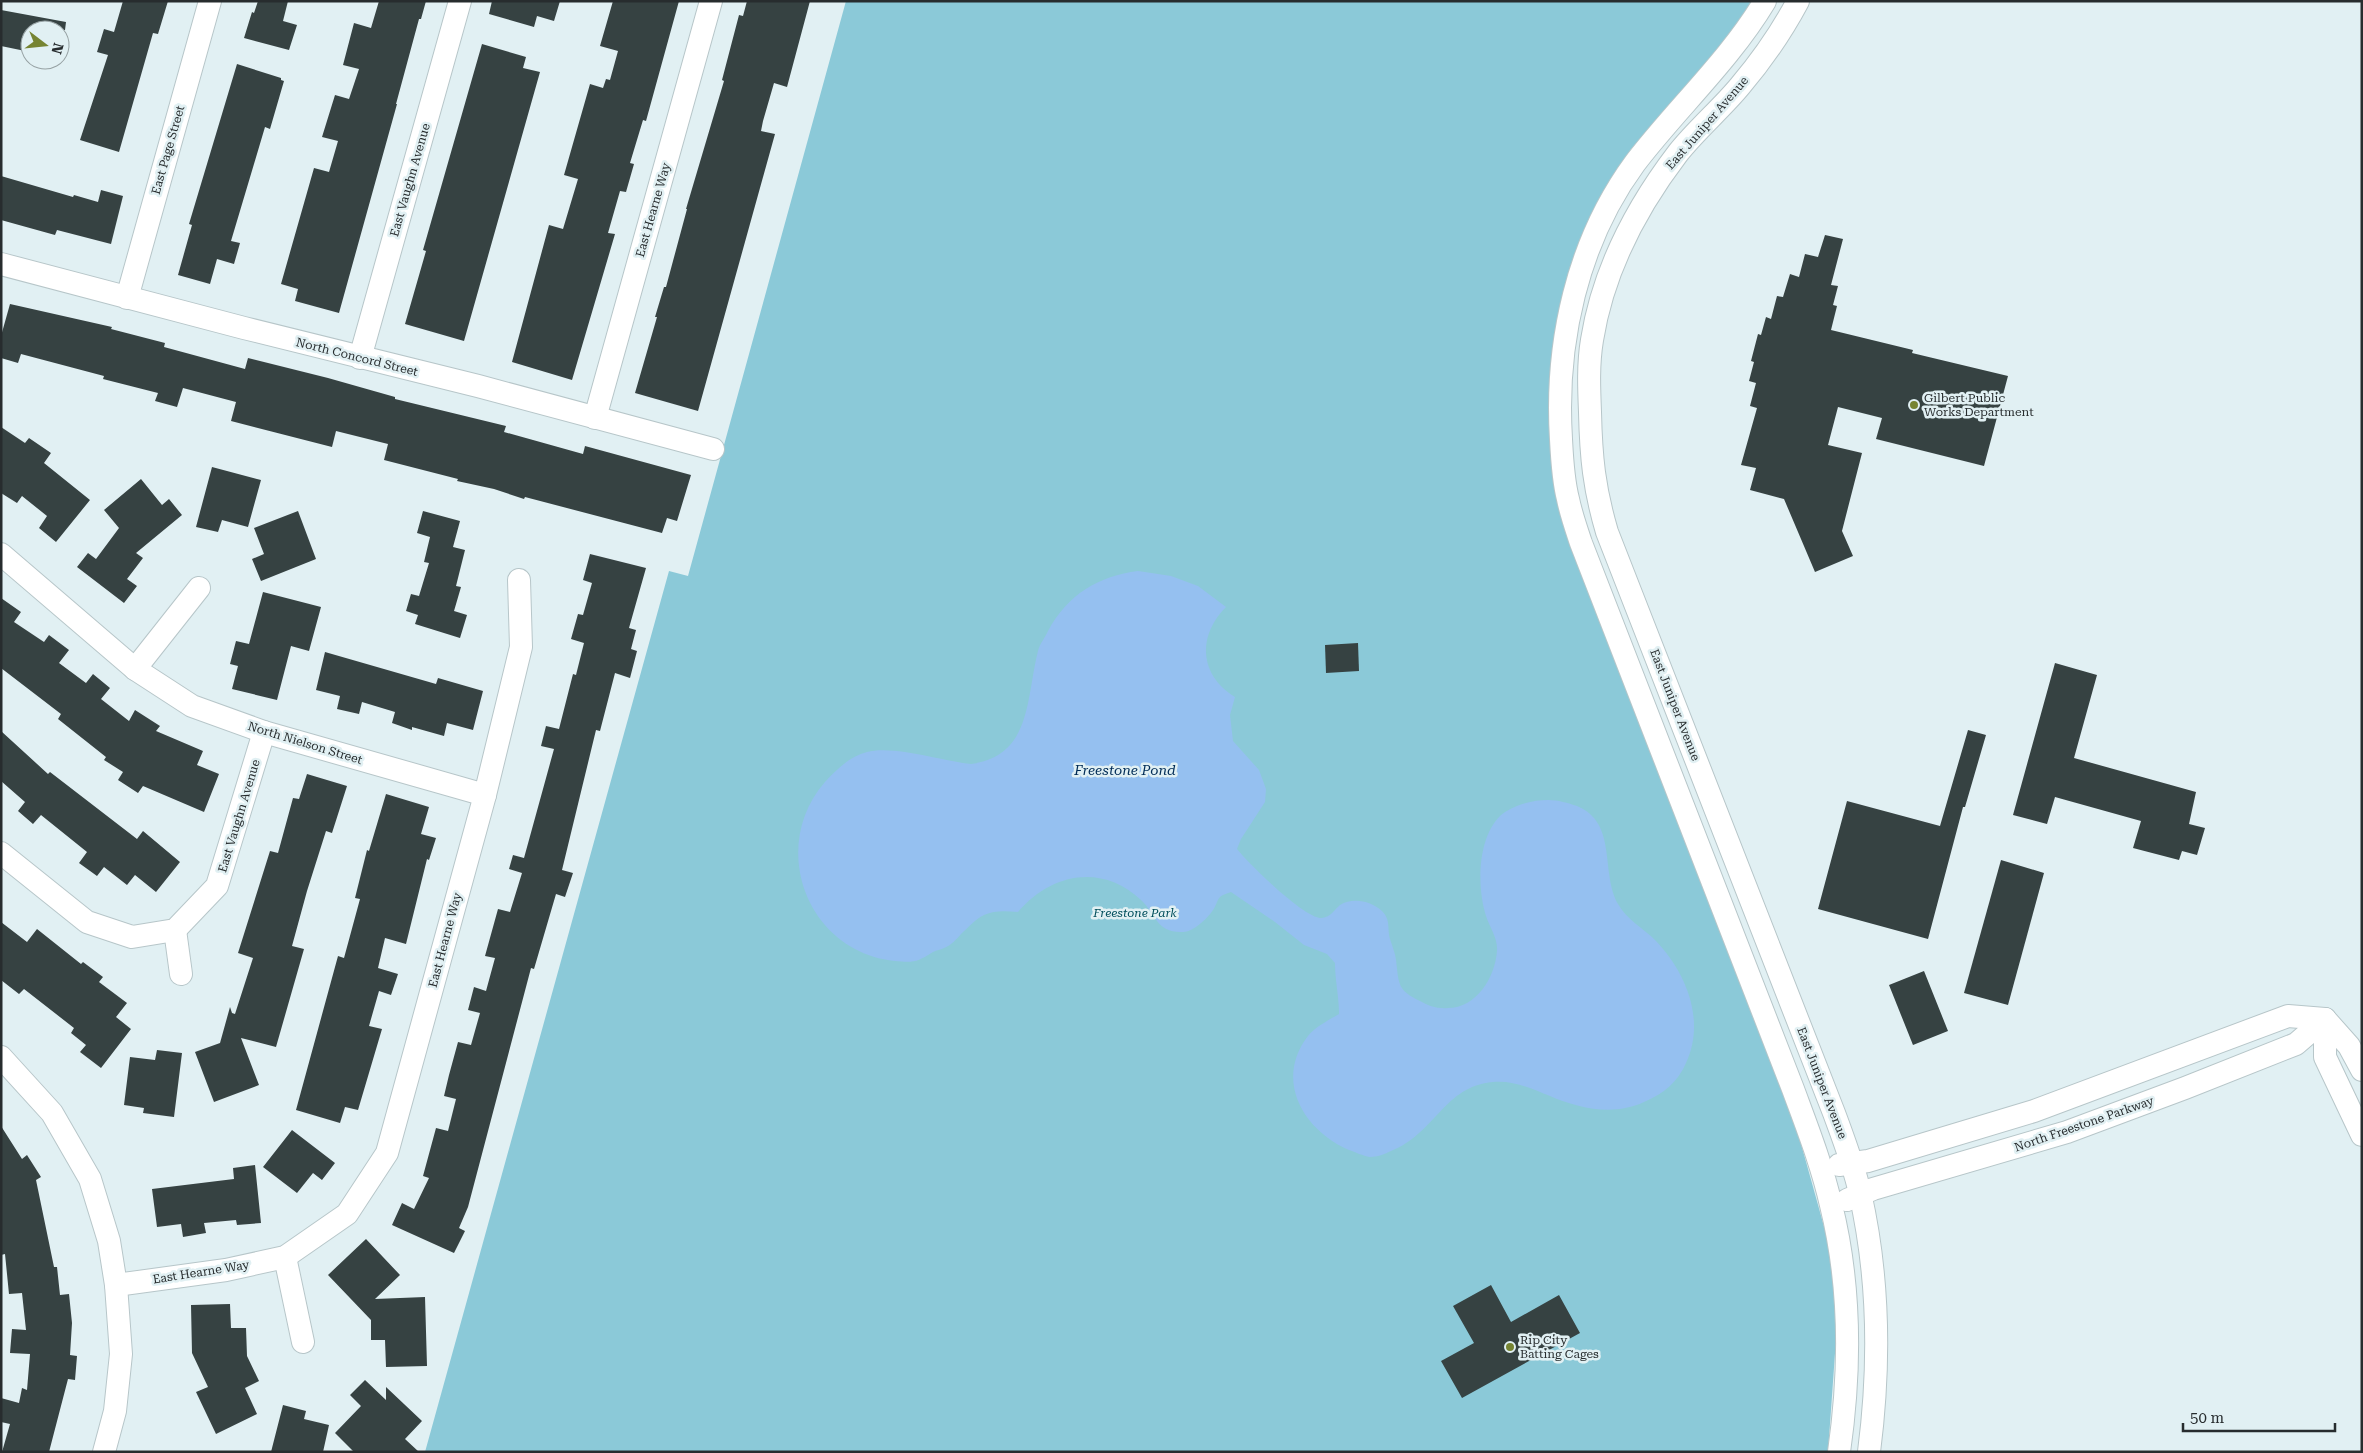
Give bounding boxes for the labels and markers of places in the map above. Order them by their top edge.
place label: Gilbert Public Works Department [1924,391,2034,419]
marker: Gilbert Public Works Department [1908,399,1920,411]
place label: Rip City Batting Cages [1520,1333,1599,1361]
marker: Rip City Batting Cages [1504,1341,1516,1353]

